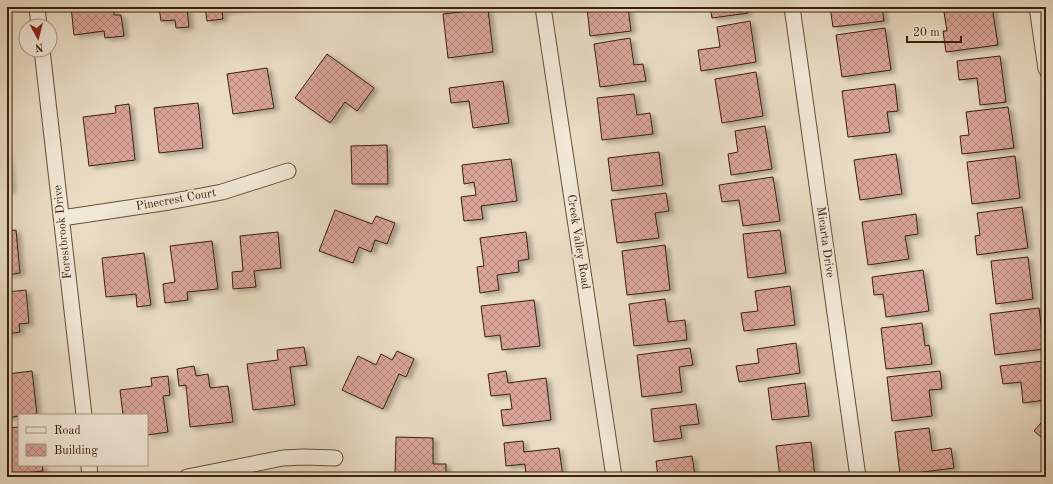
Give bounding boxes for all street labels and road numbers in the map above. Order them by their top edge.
street label: Forestbrook Drive [52,184,74,280]
street label: Pinecrest Court [135,187,217,213]
street label: Creek Valley Road [565,194,591,290]
street label: Micarta Drive [814,206,836,279]

